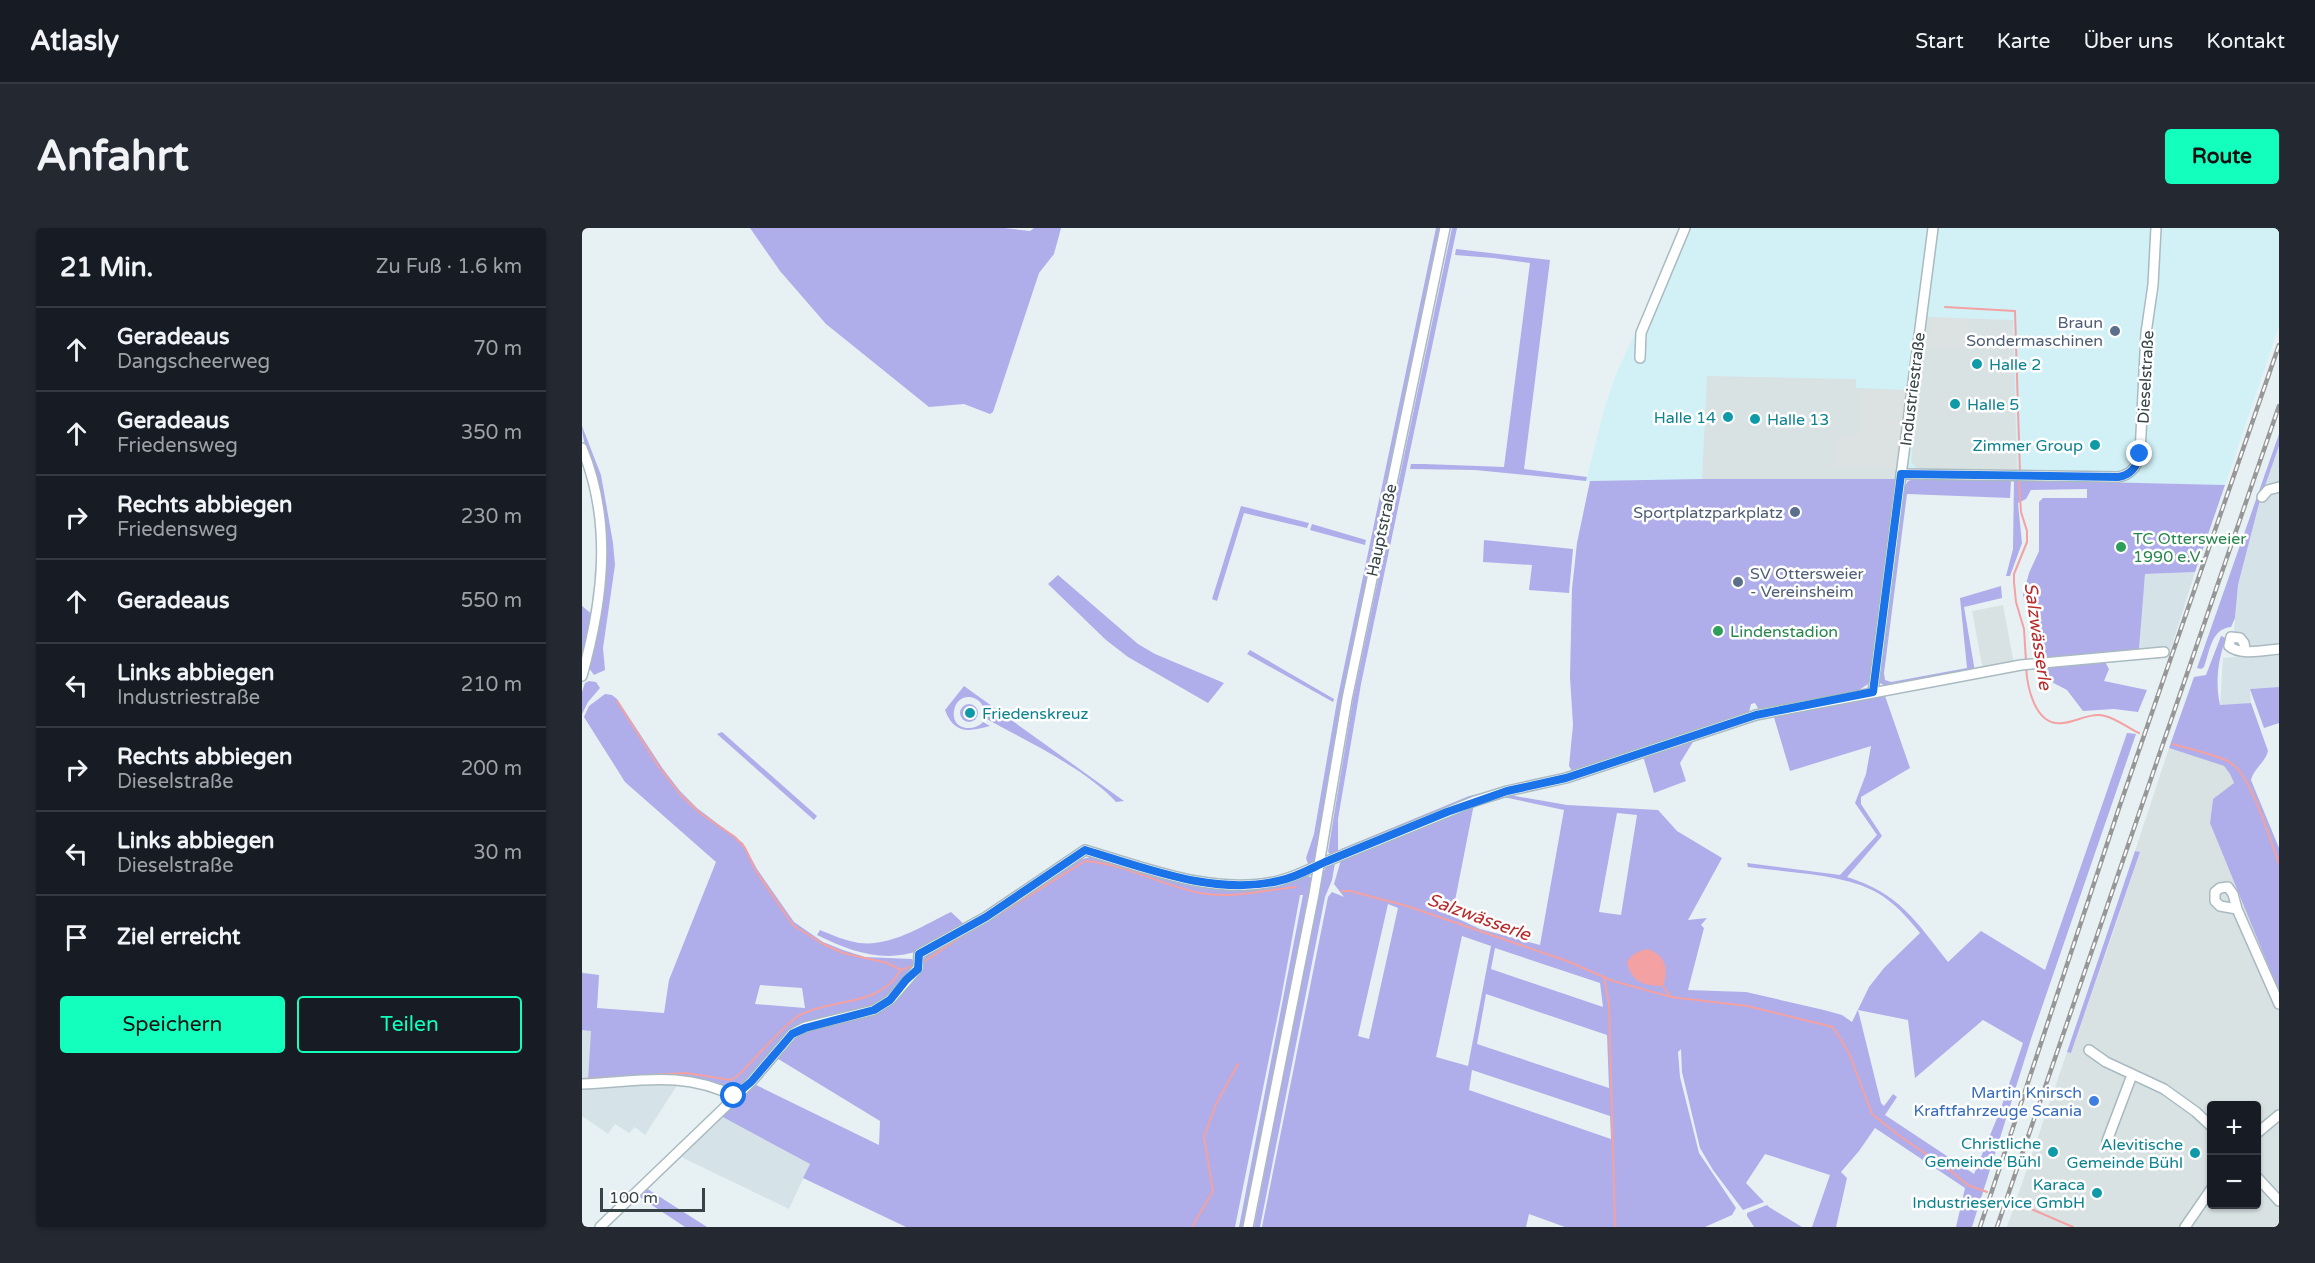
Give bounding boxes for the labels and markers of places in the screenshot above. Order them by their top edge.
place label: Braun Sondermaschinen [1966,313,2103,351]
marker: Braun Sondermaschinen [2108,324,2122,338]
place label: Halle 2 [1989,355,2041,375]
marker: Halle 2 [1970,357,1984,371]
place label: Halle 5 [1967,395,2019,415]
marker: Halle 5 [1948,397,1962,411]
place label: Halle 14 [1654,408,1716,428]
marker: Halle 14 [1721,410,1735,424]
place label: Halle 13 [1767,410,1829,430]
marker: Halle 13 [1748,412,1762,426]
place label: Zimmer Group [1973,436,2083,456]
marker: Zimmer Group [2088,438,2102,452]
place label: Sportplatzparkplatz [1633,503,1783,523]
marker: Sportplatzparkplatz [1788,505,1802,519]
place label: TC Ottersweier 1990 e.V. [2133,529,2247,567]
marker: TC Ottersweier 1990 e.V. [2114,540,2128,554]
place label: SV Ottersweier - Vereinsheim [1750,564,1865,602]
marker: SV Ottersweier - Vereinsheim [1731,575,1745,589]
place label: Lindenstadion [1730,622,1838,642]
marker: Lindenstadion [1711,624,1725,638]
place label: Friedenskreuz [982,704,1088,724]
marker: Friedenskreuz [963,706,977,720]
place label: Martin Knirsch Kraftfahrzeuge Scania [1913,1083,2082,1121]
marker: Martin Knirsch Kraftfahrzeuge Scania [2087,1094,2101,1108]
place label: Christliche Gemeinde Bühl [1925,1134,2041,1172]
place label: Alevitische Gemeinde Bühl [2067,1135,2183,1173]
marker: Christliche Gemeinde Bühl [2046,1145,2060,1159]
marker: Alevitische Gemeinde Bühl [2188,1146,2202,1160]
place label: Karaca Industrieservice GmbH [1912,1175,2085,1213]
marker: Karaca Industrieservice GmbH [2090,1186,2104,1200]

